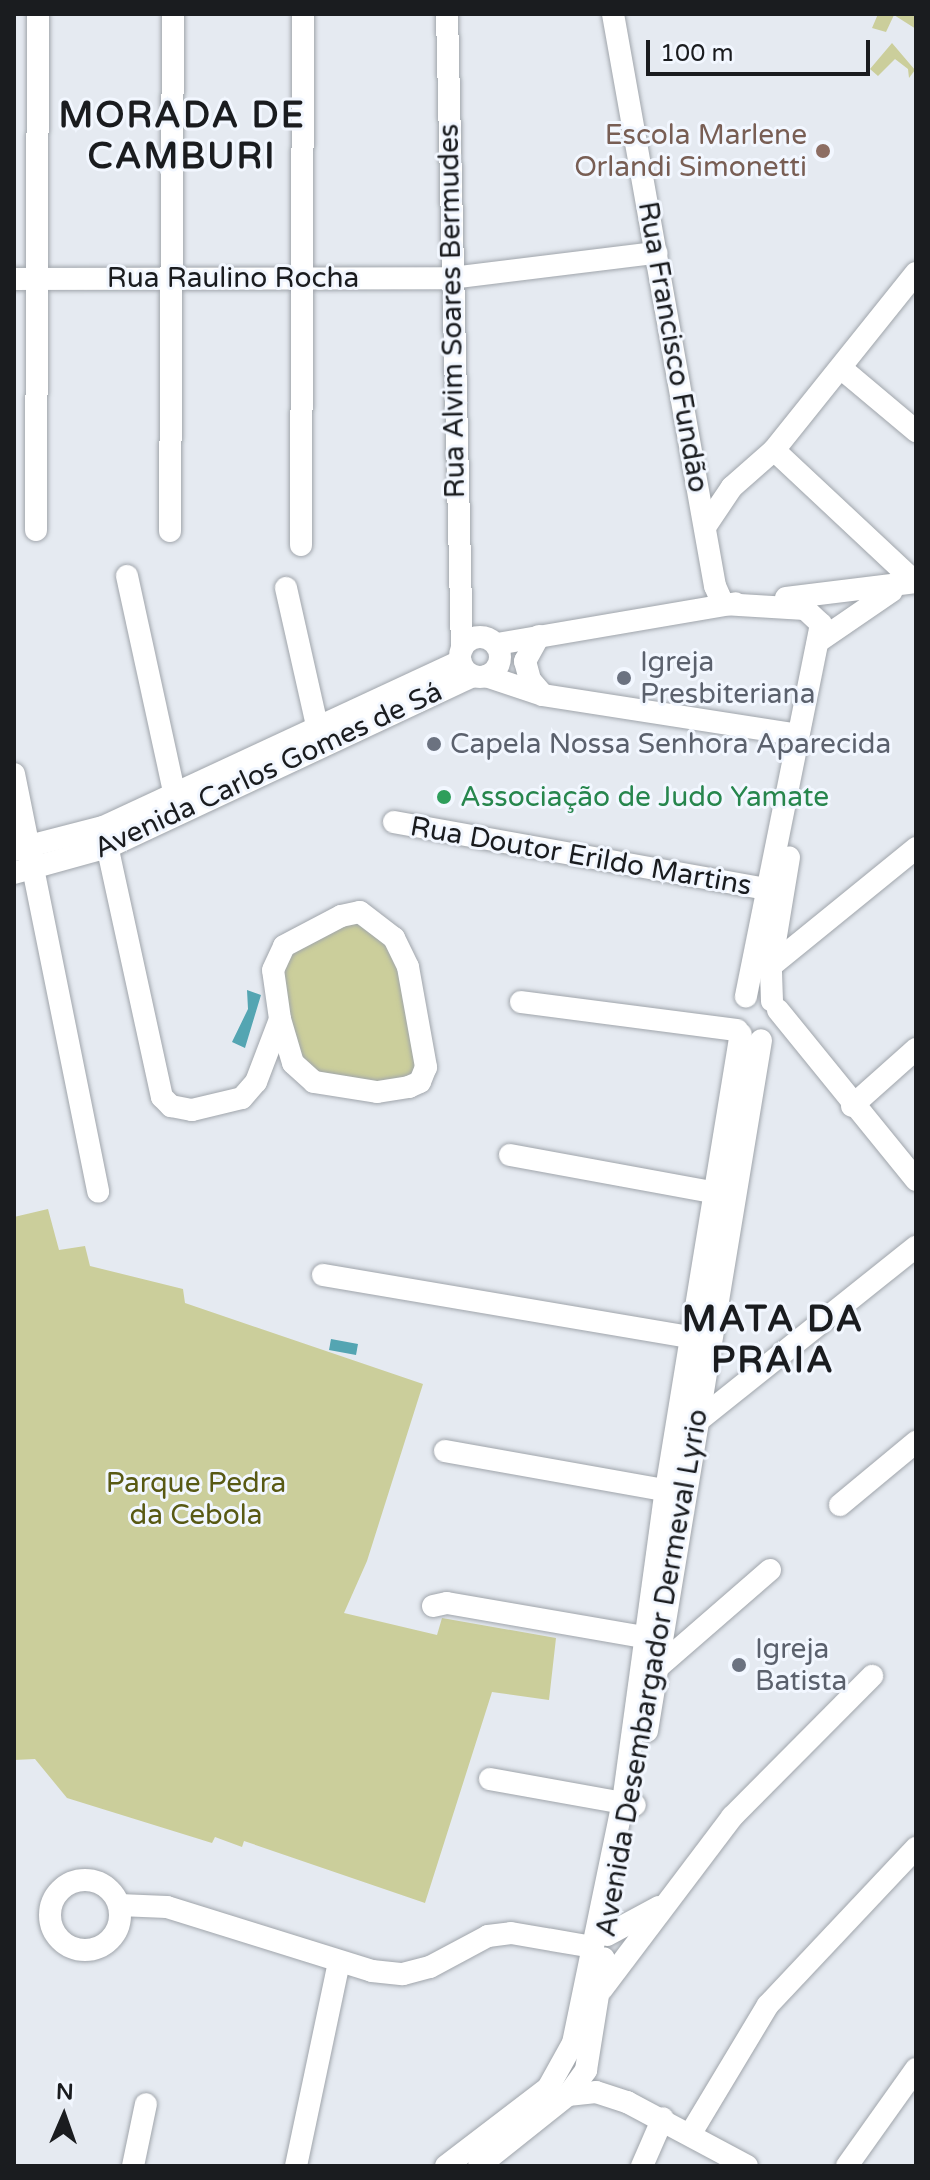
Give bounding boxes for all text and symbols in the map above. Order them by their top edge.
scale bar [650,24,874,74]
text: 100 m [660,39,734,68]
district label: MORADA DE CAMBURI [58,93,306,178]
place label: Escola Marlene Orlandi Simonetti [574,118,807,184]
street label: Rua Alvim Soares Bermudes [432,123,472,499]
marker: Escola Marlene Orlandi Simonetti [814,142,832,160]
street label: Rua Francisco Fundão [631,199,715,495]
street label: Rua Raulino Rocha [107,261,359,295]
place label: Igreja Presbiteriana [640,645,815,711]
marker: Igreja Presbiteriana [615,669,633,687]
street label: Avenida Carlos Gomes de Sá [89,674,447,866]
place label: Capela Nossa Senhora Aparecida [450,727,891,761]
marker: Capela Nossa Senhora Aparecida [425,735,443,753]
place label: Associação de Judo Yamate [460,780,829,814]
marker: Associação de Judo Yamate [435,788,453,806]
street label: Rua Doutor Erildo Martins [408,809,754,903]
district label: MATA DA PRAIA [682,1297,864,1382]
street label: Avenida Desembargador Dermeval Lyrio [589,1407,715,1939]
park label: Parque Pedra da Cebola [106,1466,286,1532]
place label: Igreja Batista [755,1632,847,1698]
marker: Igreja Batista [730,1656,748,1674]
north arrow [24,2076,104,2156]
text: N [56,2079,74,2105]

